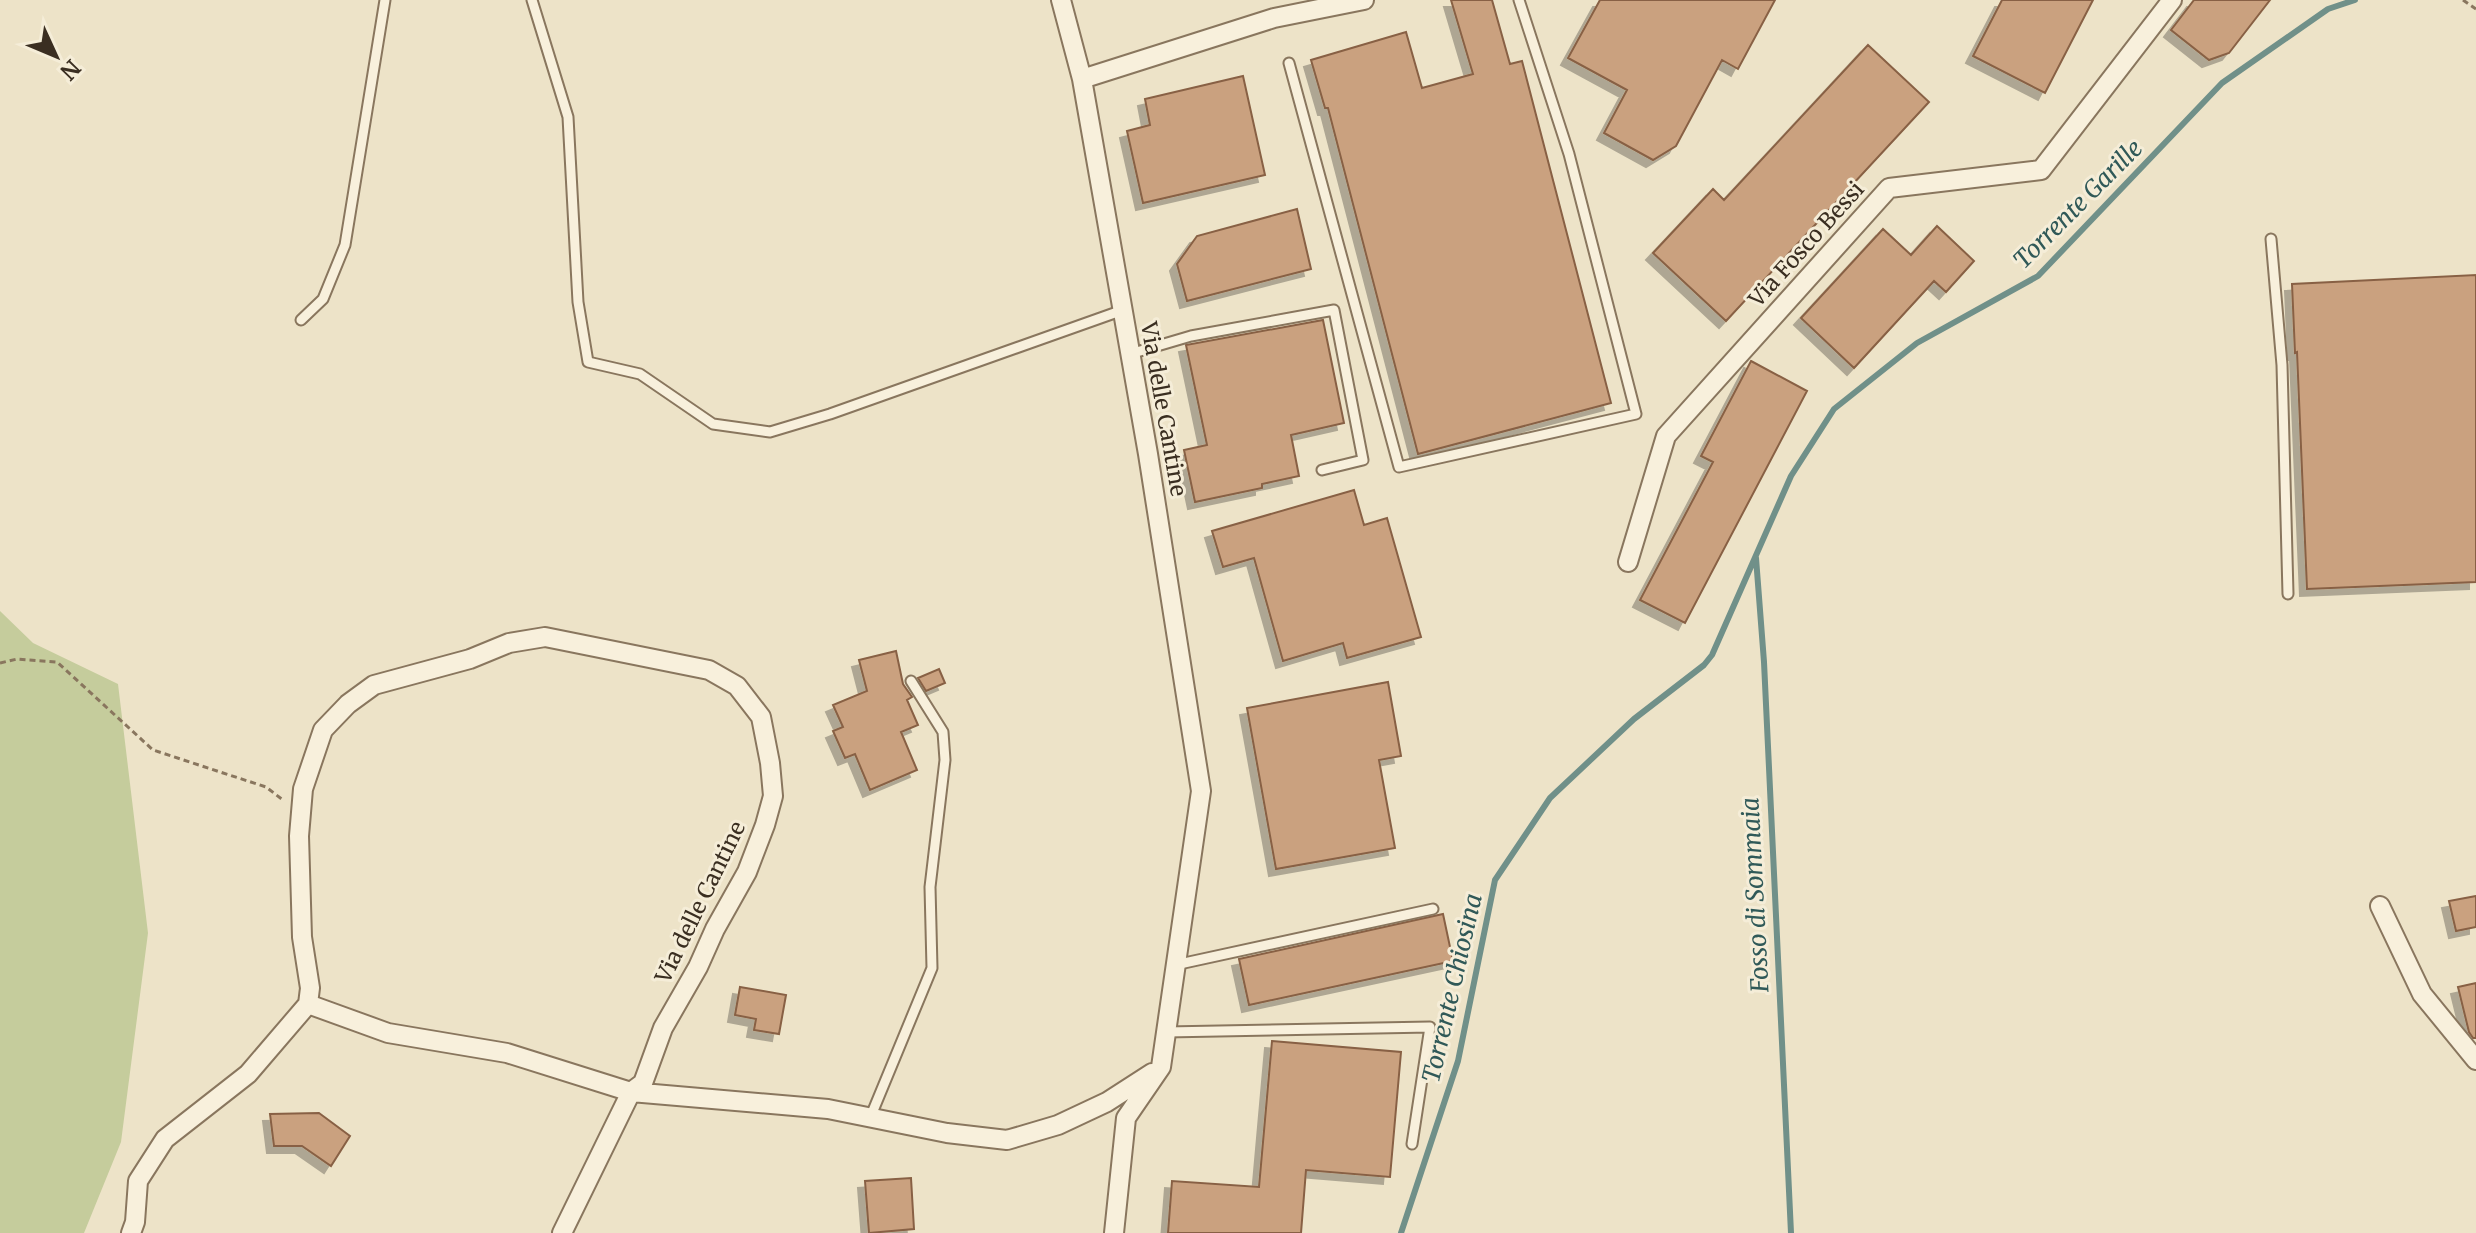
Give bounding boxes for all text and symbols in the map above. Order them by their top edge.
north arrow [16,16,96,96]
text: N [54,54,86,86]
water label: Torrente Garille [2007,133,2149,275]
street label: Via Fosco Bessi [1742,175,1870,313]
street label: Via delle Cantine [1135,319,1193,498]
water label: Fosso di Sommaia [1734,797,1776,994]
street label: Via delle Cantine [648,817,751,988]
water label: Torrente Chiosina [1415,890,1489,1086]

